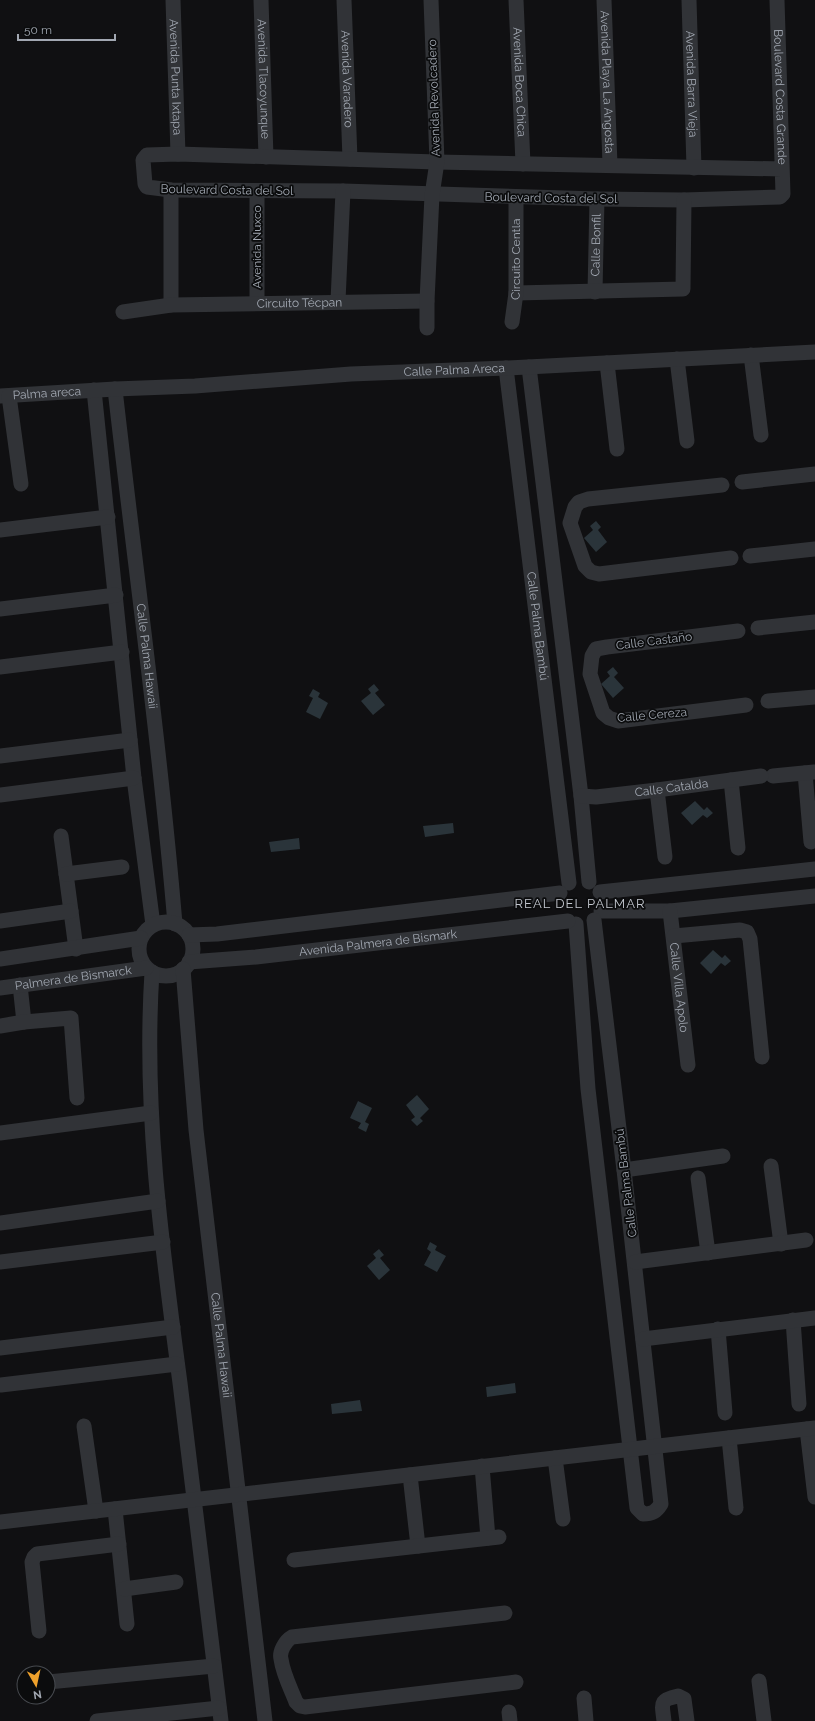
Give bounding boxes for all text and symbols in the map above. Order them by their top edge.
street label: Avenida Playa La Angosta [597,10,617,154]
scale bar [18,16,115,42]
street label: Avenida Punta Ixtapa [167,19,184,135]
street label: Avenida Tlacoyunque [255,19,272,139]
text: 50 m [24,23,52,37]
street label: Avenida Boca Chica [510,27,529,137]
street label: Boulevard Costa Grande [771,29,789,165]
street label: Avenida Varadero [338,30,356,128]
street label: Avenida Barra Vieja [683,30,700,138]
street label: Avenida Revolcadero [425,39,443,157]
street label: Boulevard Costa del Sol [161,182,294,198]
street label: Boulevard Costa del Sol [485,190,618,206]
street label: Avenida Nuxco [250,205,264,289]
street label: Calle Bonfil [588,213,604,277]
street label: Circuito Centla [508,219,523,301]
street label: Circuito Técpan [257,295,342,311]
street label: Calle Palma Areca [403,361,505,379]
street label: Palma areca [12,384,82,402]
street label: Calle Palma Bambú [524,571,551,681]
street label: Calle Palma Hawaii [134,603,160,709]
street label: Calle Castaño [615,629,693,653]
street label: Calle Cereza [616,705,688,725]
street label: Calle Catalda [634,776,709,800]
district label: REAL DEL PALMAR [515,896,645,911]
street label: Avenida Palmera de Bismark [298,927,458,959]
street label: Calle Villa Apolo [667,942,691,1033]
street label: Palmera de Bismarck [14,963,133,993]
street label: Calle Palma Bambú [612,1128,640,1238]
street label: Calle Palma Hawaii [208,1292,234,1398]
north arrow [16,1665,56,1705]
text: N [32,1687,43,1701]

